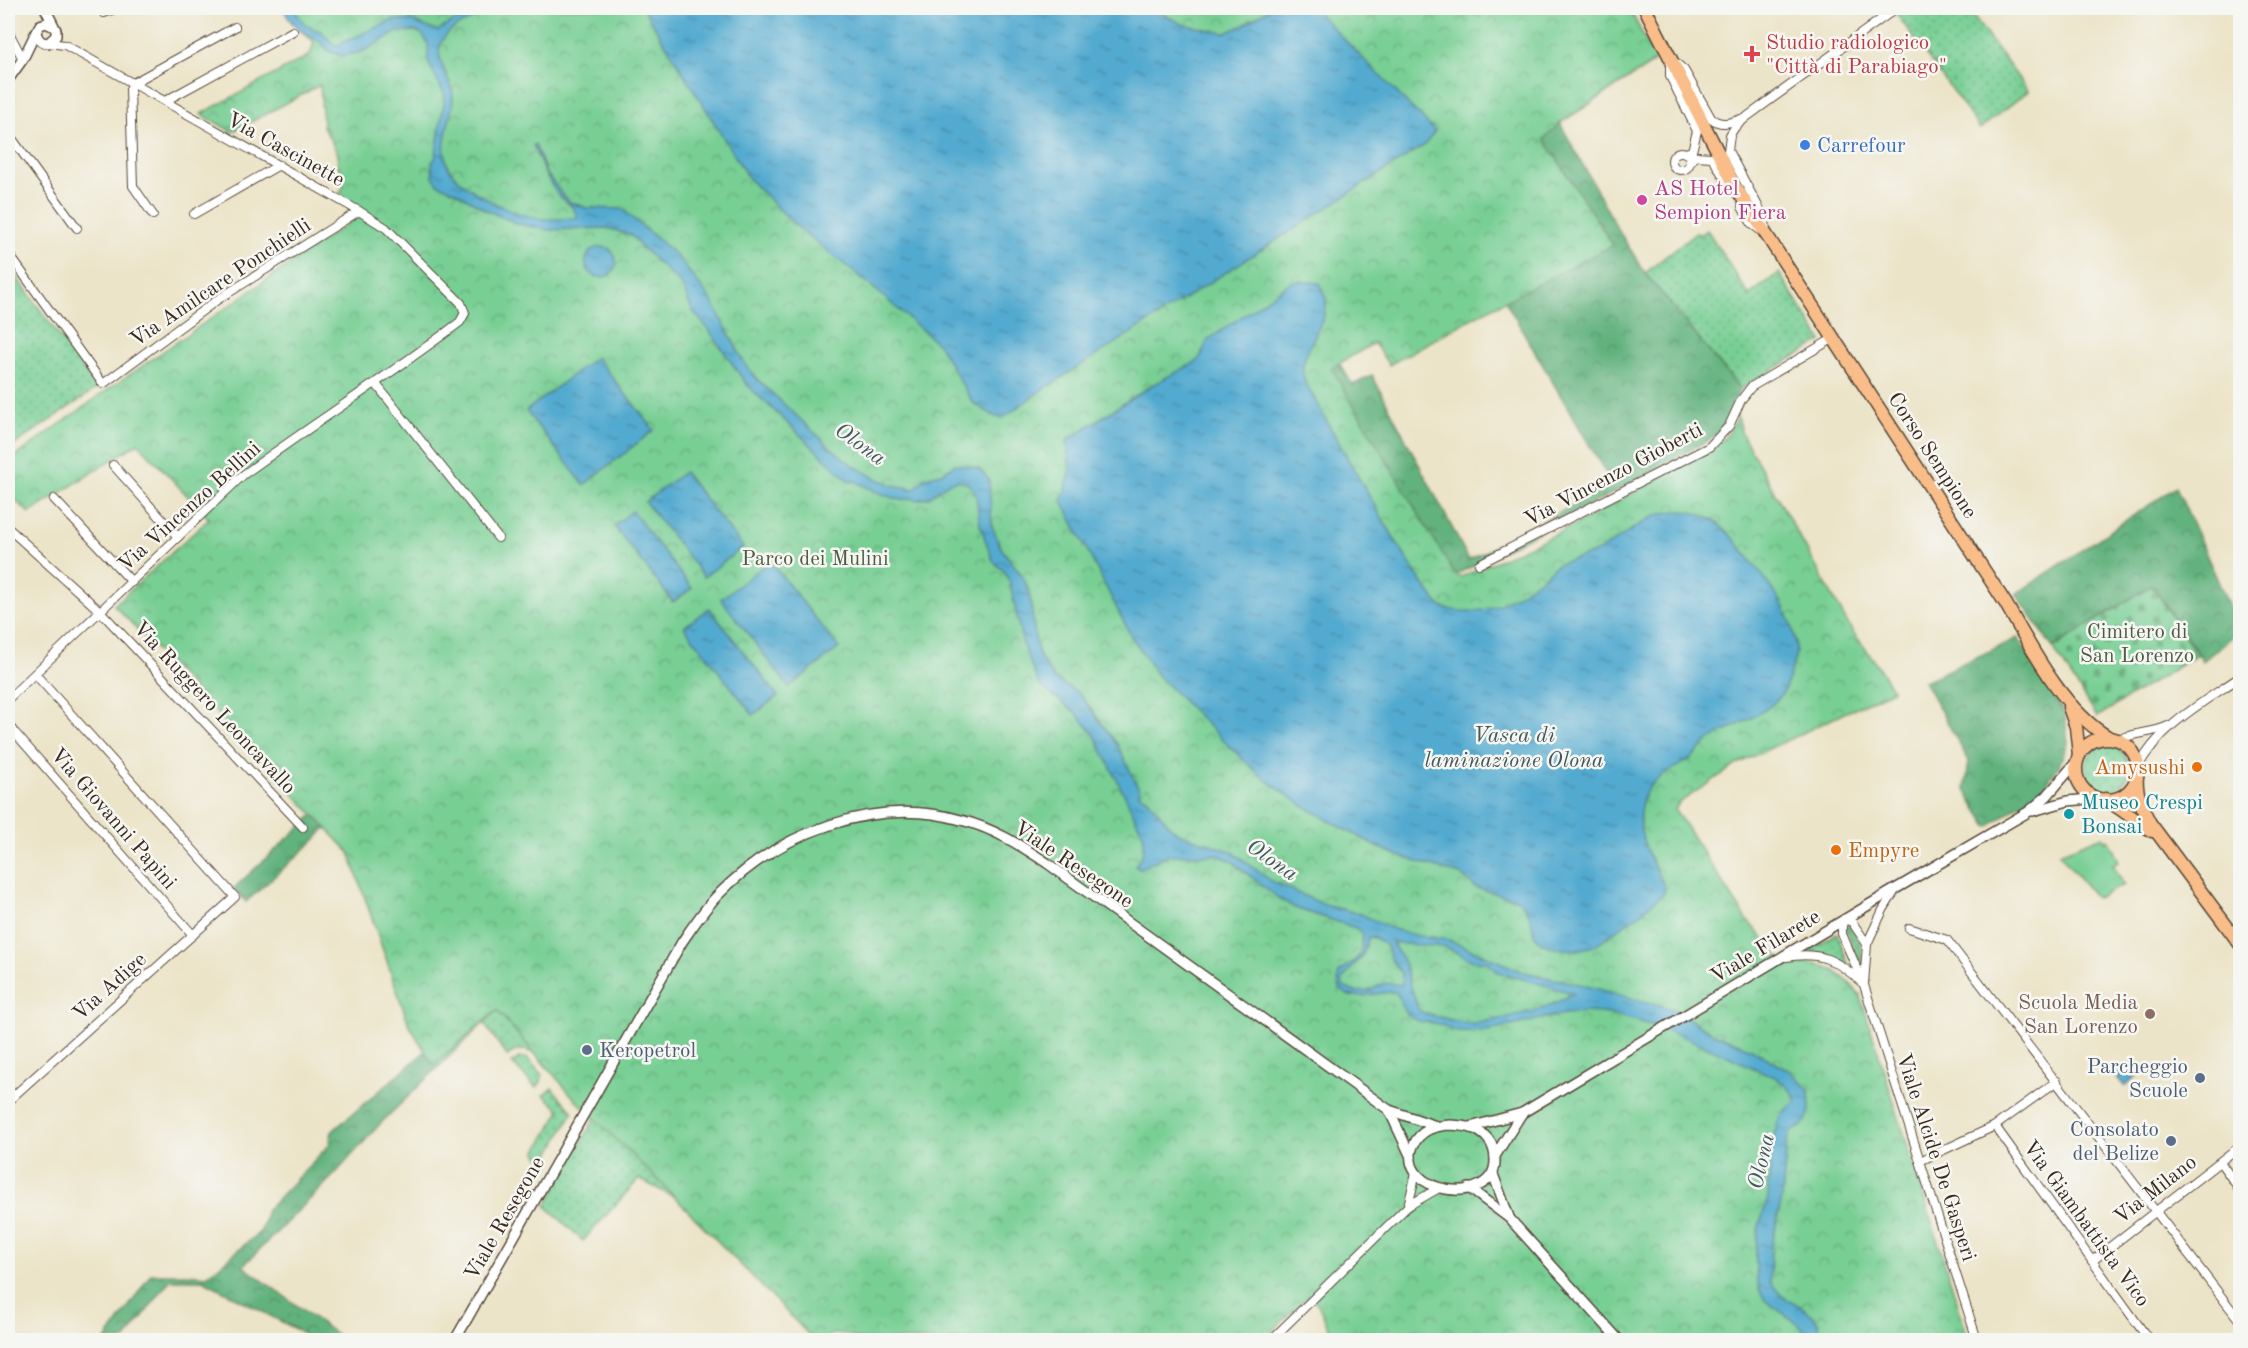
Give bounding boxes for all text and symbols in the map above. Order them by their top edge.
place label: Studio radiologico "Città di Parabiago" [1766,33,1947,78]
marker: Studio radiologico "Città di Parabiago" [1743,45,1761,63]
street label: Via Cascinette [223,109,348,191]
place label: Carrefour [1817,136,1906,157]
marker: Carrefour [1798,138,1812,152]
place label: AS Hotel Sempion Fiera [1654,179,1786,224]
marker: AS Hotel Sempion Fiera [1635,193,1649,207]
street label: Via Amilcare Ponchielli [127,215,315,351]
street label: Corso Sempione [1883,389,1980,523]
water label: Olona [830,419,889,470]
street label: Via Vincenzo Gioberti [1521,419,1706,531]
street label: Via Vincenzo Bellini [115,438,265,576]
park label: Parco dei Mulini [741,549,889,570]
street label: Via Ruggero Leoncavallo [129,618,299,798]
park label: Cimitero di San Lorenzo [2080,622,2194,667]
water label: Vasca di laminazione Olona [1424,725,1604,772]
street label: Via Giovanni Papini [46,744,180,894]
place label: Amysushi [2095,758,2185,779]
marker: Amysushi [2190,760,2204,774]
place label: Museo Crespi Bonsai [2081,793,2203,838]
marker: Museo Crespi Bonsai [2062,807,2076,821]
street label: Viale Resegone [1010,818,1137,913]
water label: Olona [1242,835,1301,886]
place label: Empyre [1848,841,1919,862]
marker: Empyre [1829,843,1843,857]
street label: Viale Filarete [1707,906,1824,988]
street label: Via Adige [69,949,151,1025]
place label: Scuola Media San Lorenzo [2018,993,2138,1038]
marker: Scuola Media San Lorenzo [2143,1007,2157,1021]
place label: Keropetrol [599,1041,696,1062]
marker: Keropetrol [580,1043,594,1057]
street label: Viale Alcide De Gasperi [1892,1051,1979,1264]
place label: Parcheggio Scuole [2087,1057,2188,1102]
marker: Parcheggio Scuole [2193,1071,2207,1085]
place label: Consolato del Belize [2070,1120,2159,1165]
water label: Olona [1745,1131,1779,1191]
marker: Consolato del Belize [2164,1134,2178,1148]
street label: Via Giambattista Vico [2019,1137,2153,1311]
street label: Via Milano [2111,1152,2201,1229]
street label: Viale Resegone [462,1153,549,1284]

